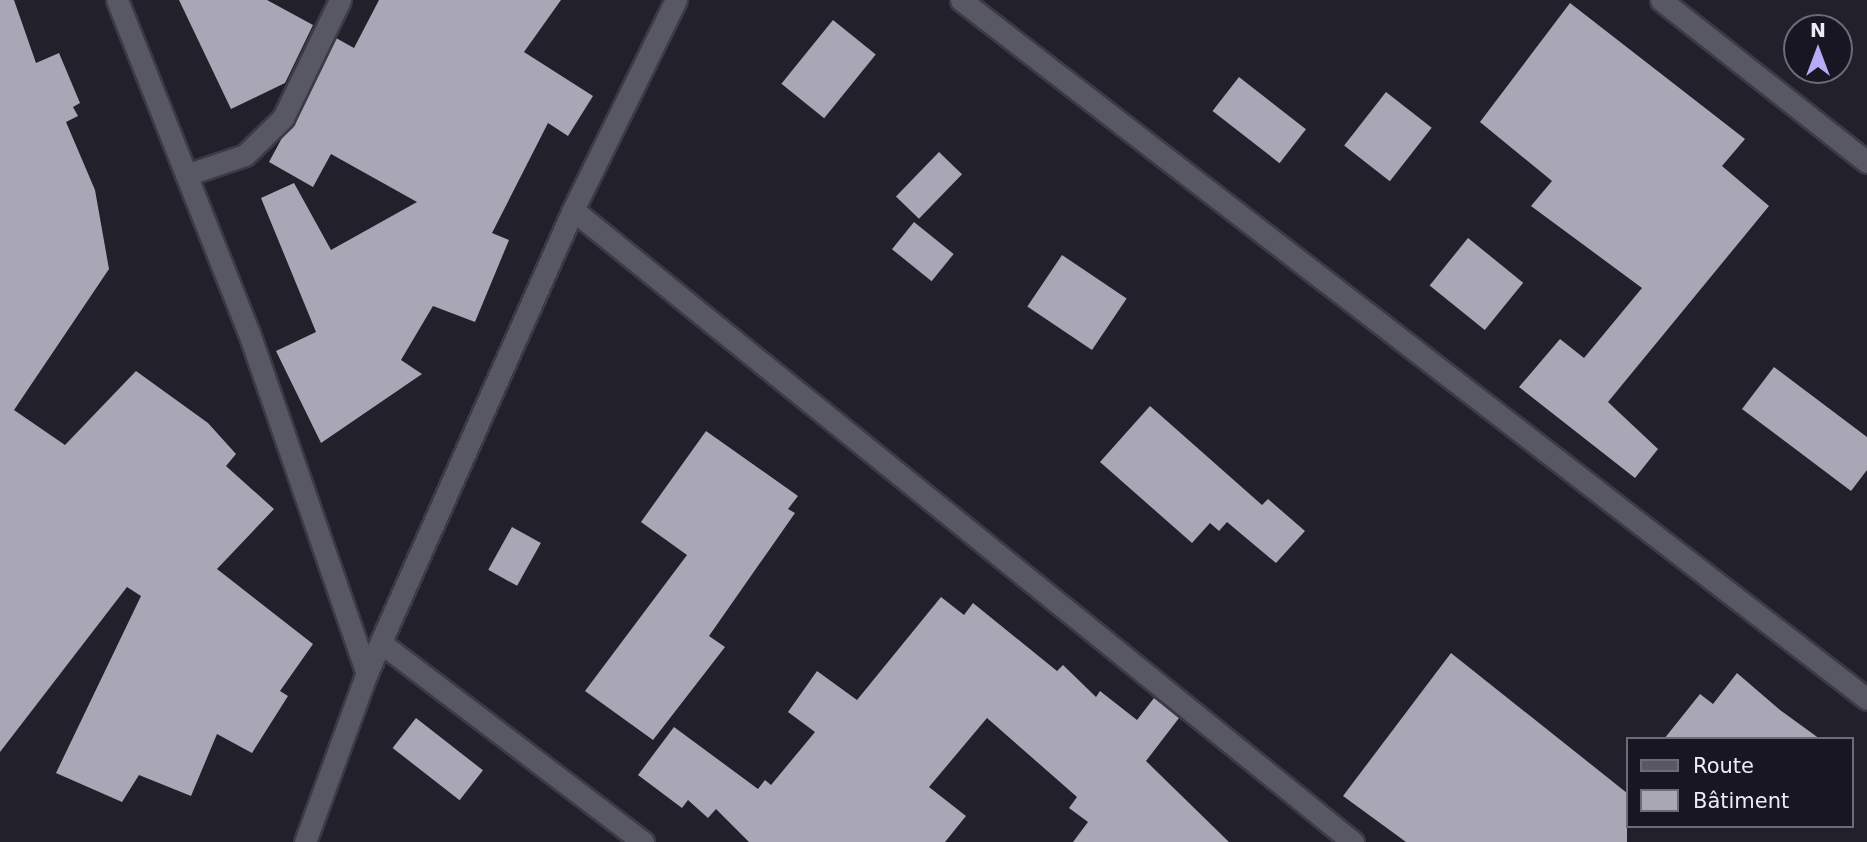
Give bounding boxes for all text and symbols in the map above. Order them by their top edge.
north arrow [1783,14,1853,84]
text: N [1810,19,1826,41]
legend [1626,737,1853,828]
text: Route [1693,754,1754,778]
text: Bâtiment [1693,789,1789,813]

